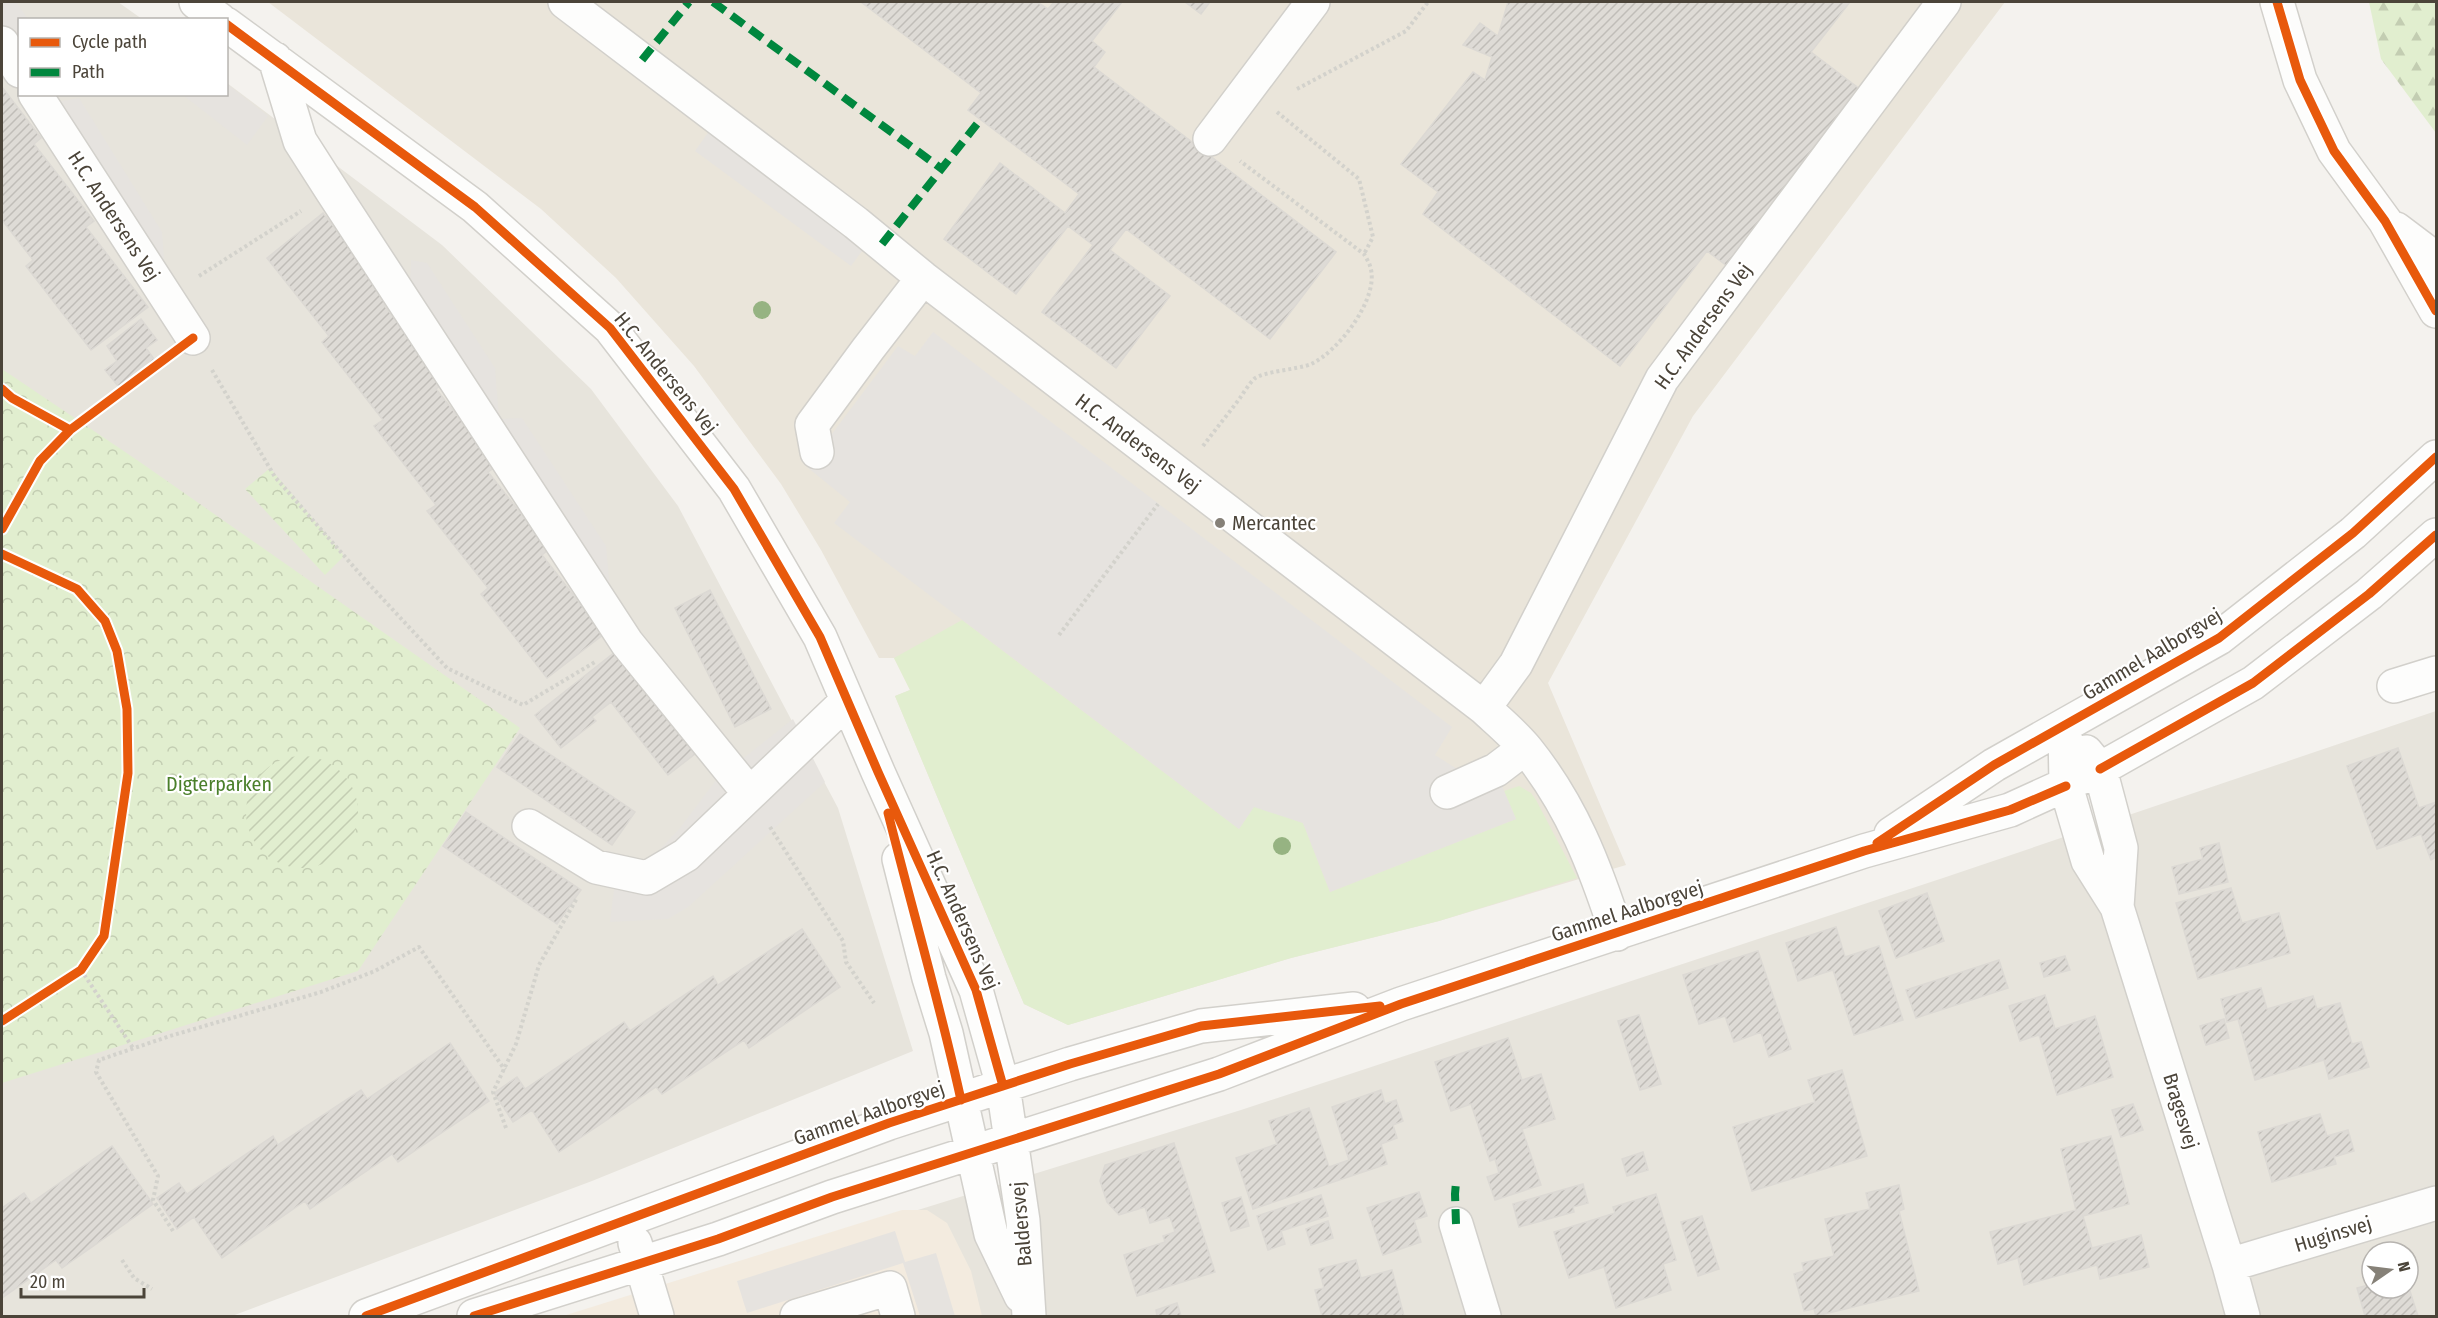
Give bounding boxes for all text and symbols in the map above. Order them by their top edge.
legend [18,18,228,96]
text: Cycle path [72,31,147,53]
text: Path [72,61,105,83]
street label: H.C. Andersens Vej [63,146,165,286]
street label: H.C. Andersens Vej [1649,258,1757,394]
street label: H.C. Andersens Vej [609,307,723,439]
street label: H.C. Andersens Vej [1071,388,1205,498]
place label: Mercantec [1232,511,1316,535]
marker: Mercantec [1213,516,1227,530]
street label: Gammel Aalborgvej [2078,603,2226,705]
park label: Digterparken [166,772,272,796]
street label: H.C. Andersens Vej [921,846,1005,994]
street label: Gammel Aalborgvej [1548,875,1706,947]
street label: Bragesvej [2158,1070,2204,1152]
street label: Gammel Aalborgvej [790,1076,948,1150]
street label: Baldersvej [1005,1181,1037,1267]
street label: Huginsvej [2291,1211,2375,1257]
north arrow [2360,1240,2420,1300]
text: N [2394,1260,2414,1273]
scale bar [21,1261,144,1299]
text: 20 m [30,1271,65,1293]

